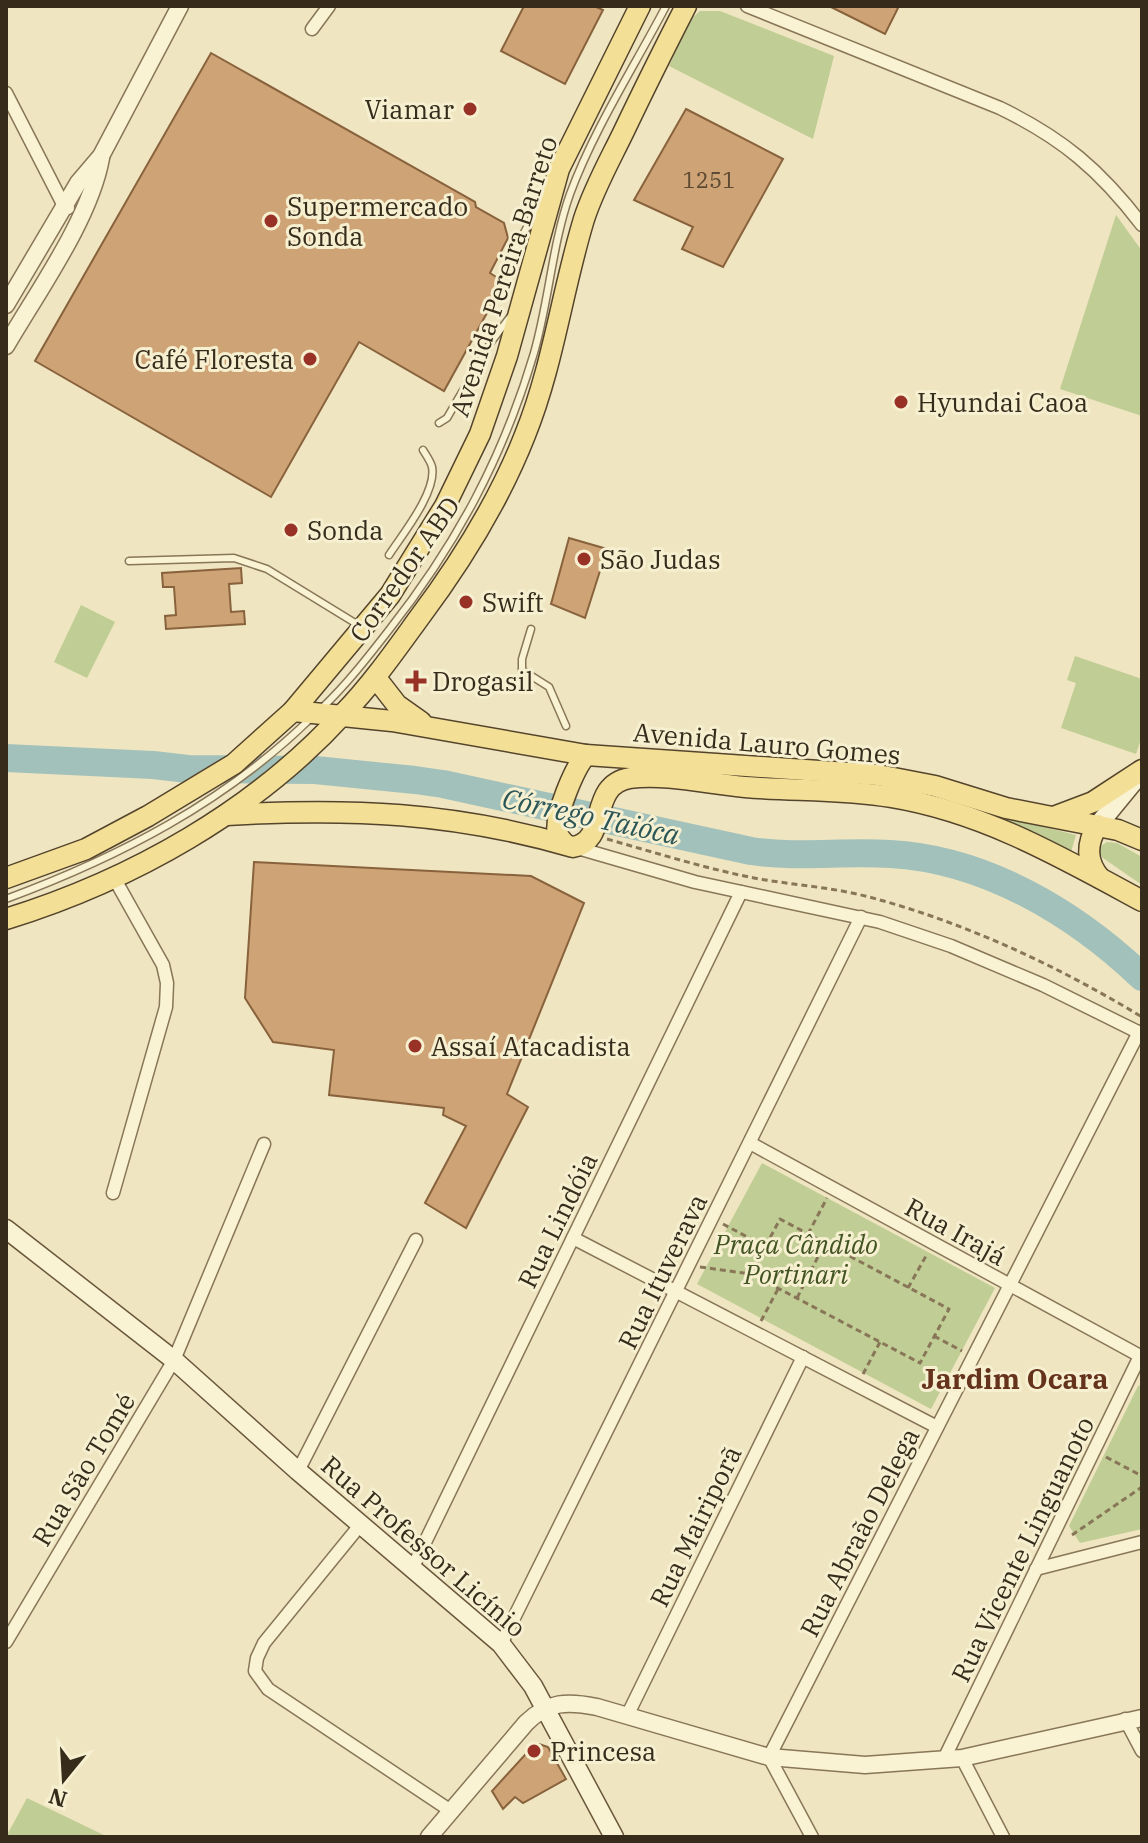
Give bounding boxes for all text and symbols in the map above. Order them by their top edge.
place label: Viamar [364,92,454,126]
marker: Viamar [461,100,479,118]
street label: Avenida Pereira Barreto [442,131,564,421]
house number: 1251 [683,165,735,194]
place label: Supermercado Sonda [287,189,468,253]
marker: Supermercado Sonda [262,212,280,230]
place label: Café Floresta [135,342,294,376]
marker: Café Floresta [301,350,319,368]
place label: Hyundai Caoa [917,385,1088,419]
marker: Hyundai Caoa [892,393,910,411]
street label: Corredor ABD [341,490,467,648]
place label: Sonda [307,513,384,547]
marker: Sonda [282,521,300,539]
place label: São Judas [600,542,721,576]
marker: São Judas [575,550,593,568]
place label: Swift [482,585,544,619]
marker: Swift [457,593,475,611]
place label: Drogasil [432,664,533,698]
marker: Drogasil [407,672,425,690]
street label: Avenida Lauro Gomes [632,714,902,772]
water label: Córrego Taióca [499,779,683,853]
place label: Assaí Atacadista [431,1029,631,1063]
marker: Assaí Atacadista [406,1037,424,1055]
street label: Rua Lindóia [510,1147,604,1293]
street label: Rua Ituverava [610,1188,714,1354]
street label: Rua Irajá [899,1189,1013,1273]
park label: Praça Cândido Portinari [713,1227,878,1291]
district label: Jardim Ocara [922,1360,1108,1397]
street label: Rua São Tomé [24,1386,142,1552]
street label: Rua Vicente Linguanoto [943,1411,1101,1687]
street label: Rua Abraão Delega [792,1422,926,1642]
street label: Rua Mairiporã [641,1440,749,1612]
street label: Rua Professor Licínio [315,1448,533,1644]
place label: Princesa [550,1734,656,1768]
north arrow [24,1739,104,1819]
marker: Princesa [525,1742,543,1760]
text: N [45,1782,70,1815]

